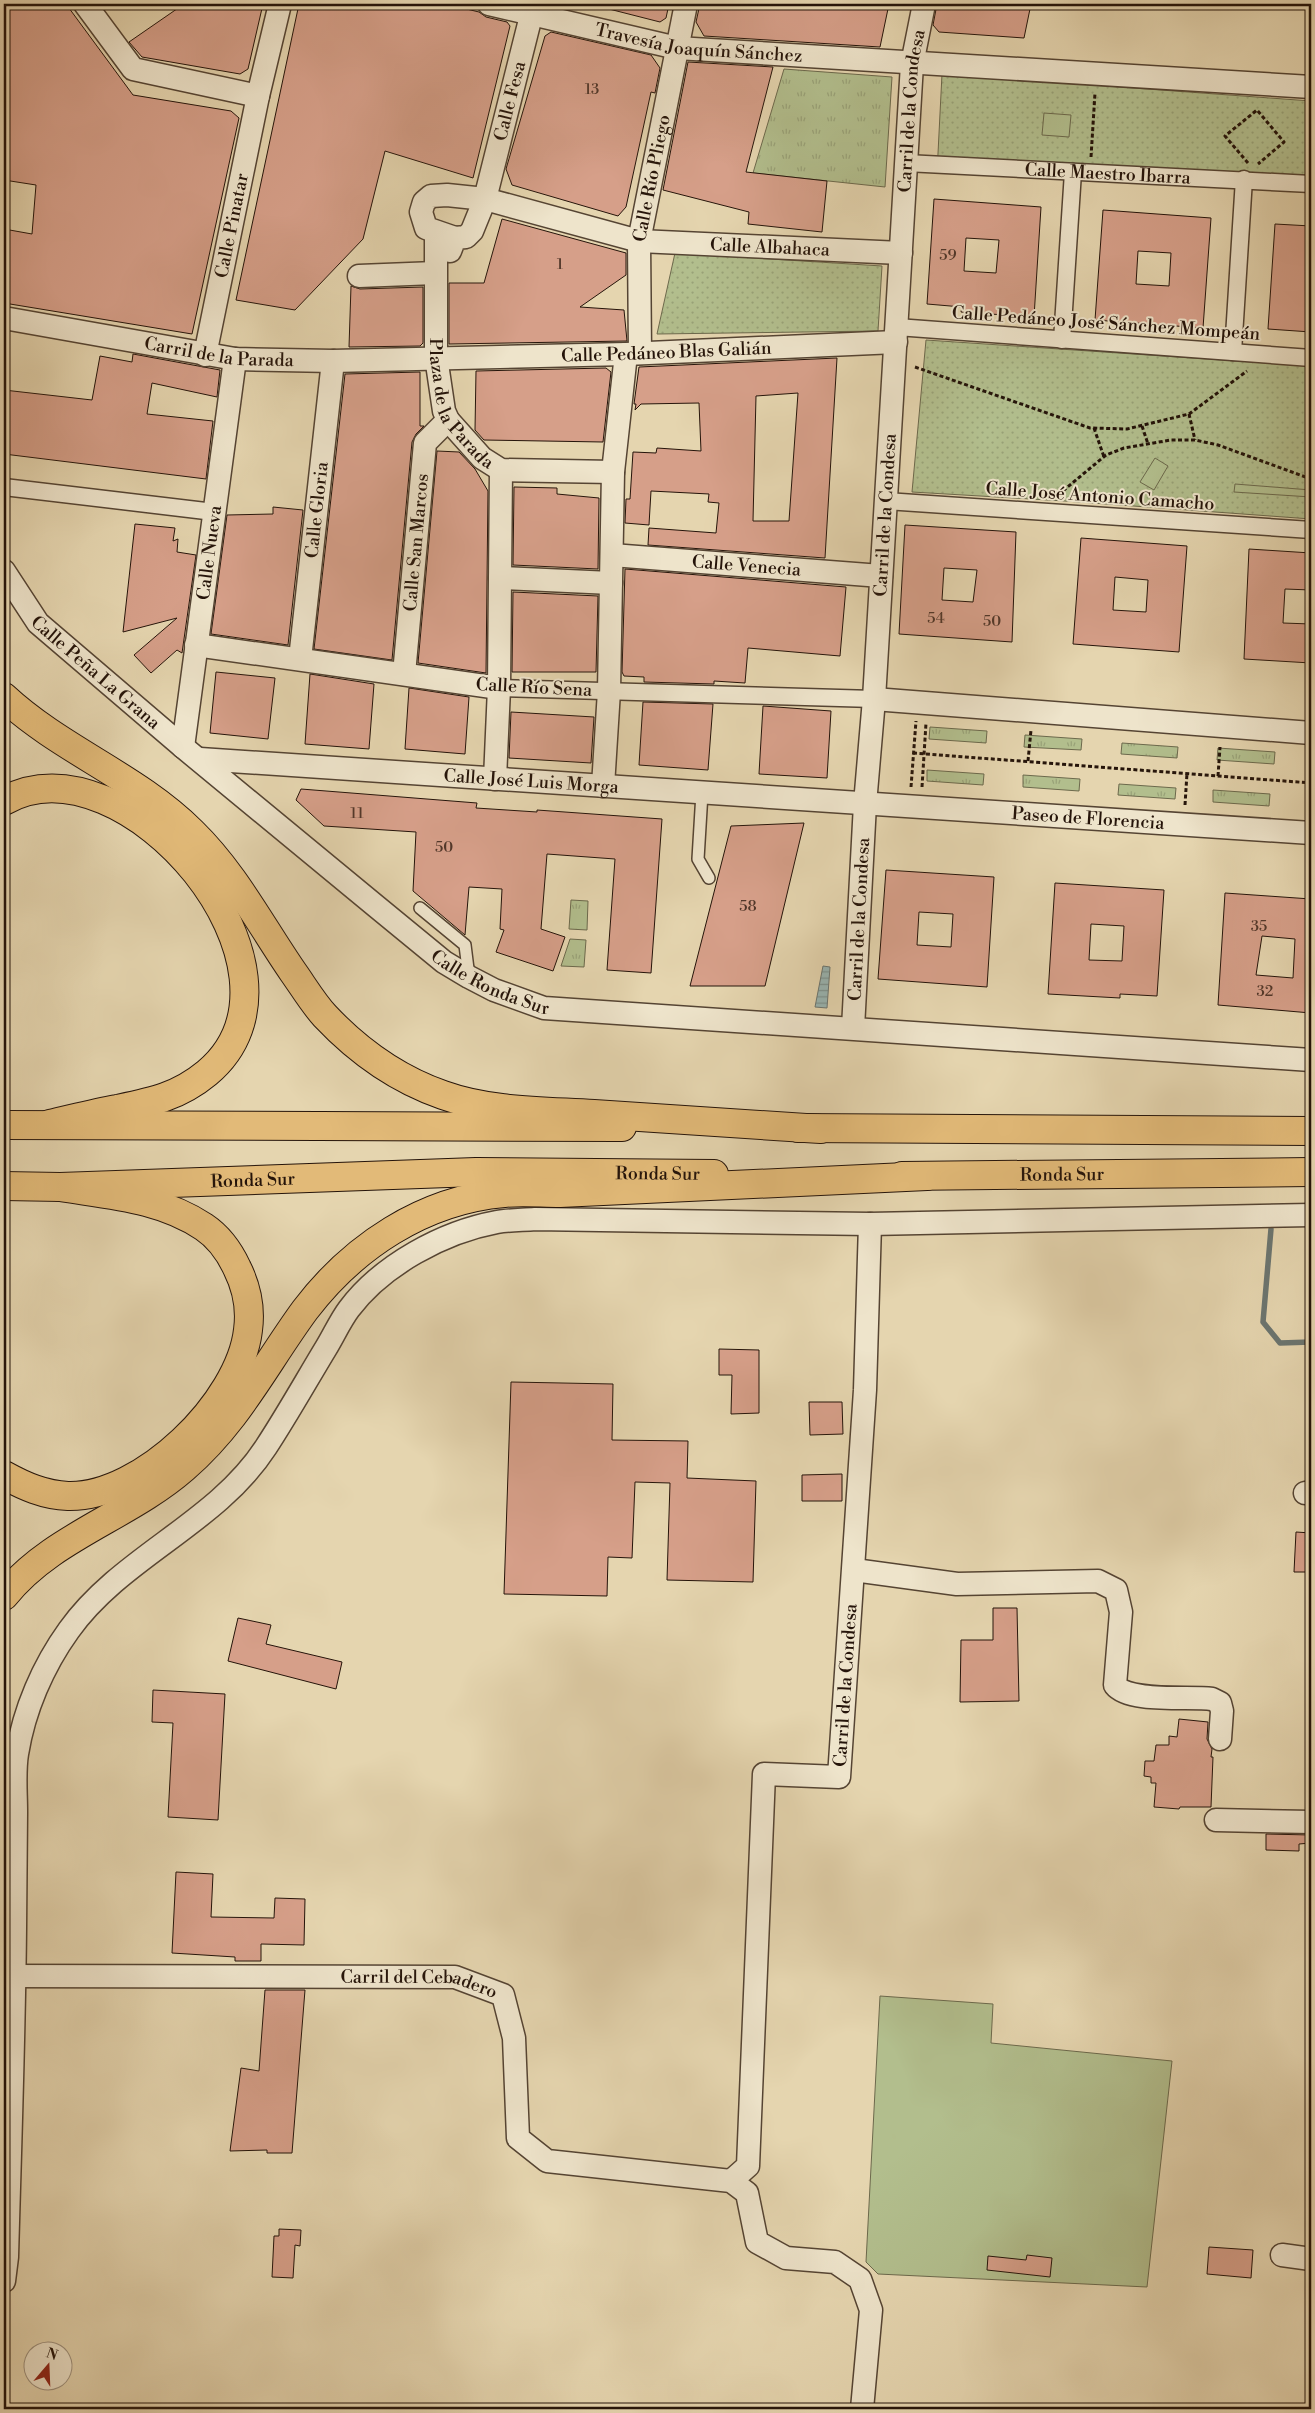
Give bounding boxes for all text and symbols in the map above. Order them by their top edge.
street label: Travesía Joaquín Sánchez [593,18,803,68]
street label: Carril de la Condesa [893,27,931,193]
street label: Calle Fesa [489,58,531,144]
house number: 13 [585,80,599,99]
street label: Calle Río Pliego [628,113,676,244]
street label: Calle Maestro Ibarra [1024,158,1192,190]
street label: Calle Pinatar [210,171,254,280]
street label: Calle Albahaca [709,233,831,262]
house number: 59 [939,246,957,265]
house number: 1 [557,255,564,274]
street label: Calle Pedáneo José Sánchez Mompeán [951,301,1261,346]
street label: Carril de la Parada [142,332,295,372]
street label: Calle Pedáneo Blas Galián [561,337,772,368]
street label: Plaza de la Parada [424,338,498,475]
street label: Carril de la Condesa [869,432,902,597]
street label: Calle Gloria [300,460,334,559]
street label: Calle San Marcos [399,472,434,613]
street label: Calle José Antonio Camacho [985,477,1215,516]
street label: Calle Nueva [192,503,227,602]
street label: Calle Venecia [691,550,803,582]
house number: 54 [927,609,945,628]
street label: Calle Peña La Grana [26,611,166,735]
house number: 50 [983,612,1001,631]
street label: Calle Río Sena [475,673,594,702]
street label: Calle José Luis Morga [443,764,620,799]
street label: Paseo de Florencia [1011,802,1166,835]
house number: 11 [350,804,364,823]
street label: Carril de la Condesa [843,836,875,1001]
house number: 50 [435,838,453,857]
house number: 58 [739,897,757,916]
house number: 35 [1251,917,1267,936]
street label: Calle Ronda Sur [426,945,550,1020]
house number: 32 [1257,982,1273,1001]
street label: Ronda Sur [615,1162,700,1186]
street label: Ronda Sur [1020,1163,1105,1187]
street label: Ronda Sur [210,1168,296,1194]
street label: Carril de la Condesa [829,1602,863,1768]
street label: Carril del Cebadero [340,1966,501,2004]
north arrow [22,2340,72,2390]
text: N [44,2344,60,2365]

